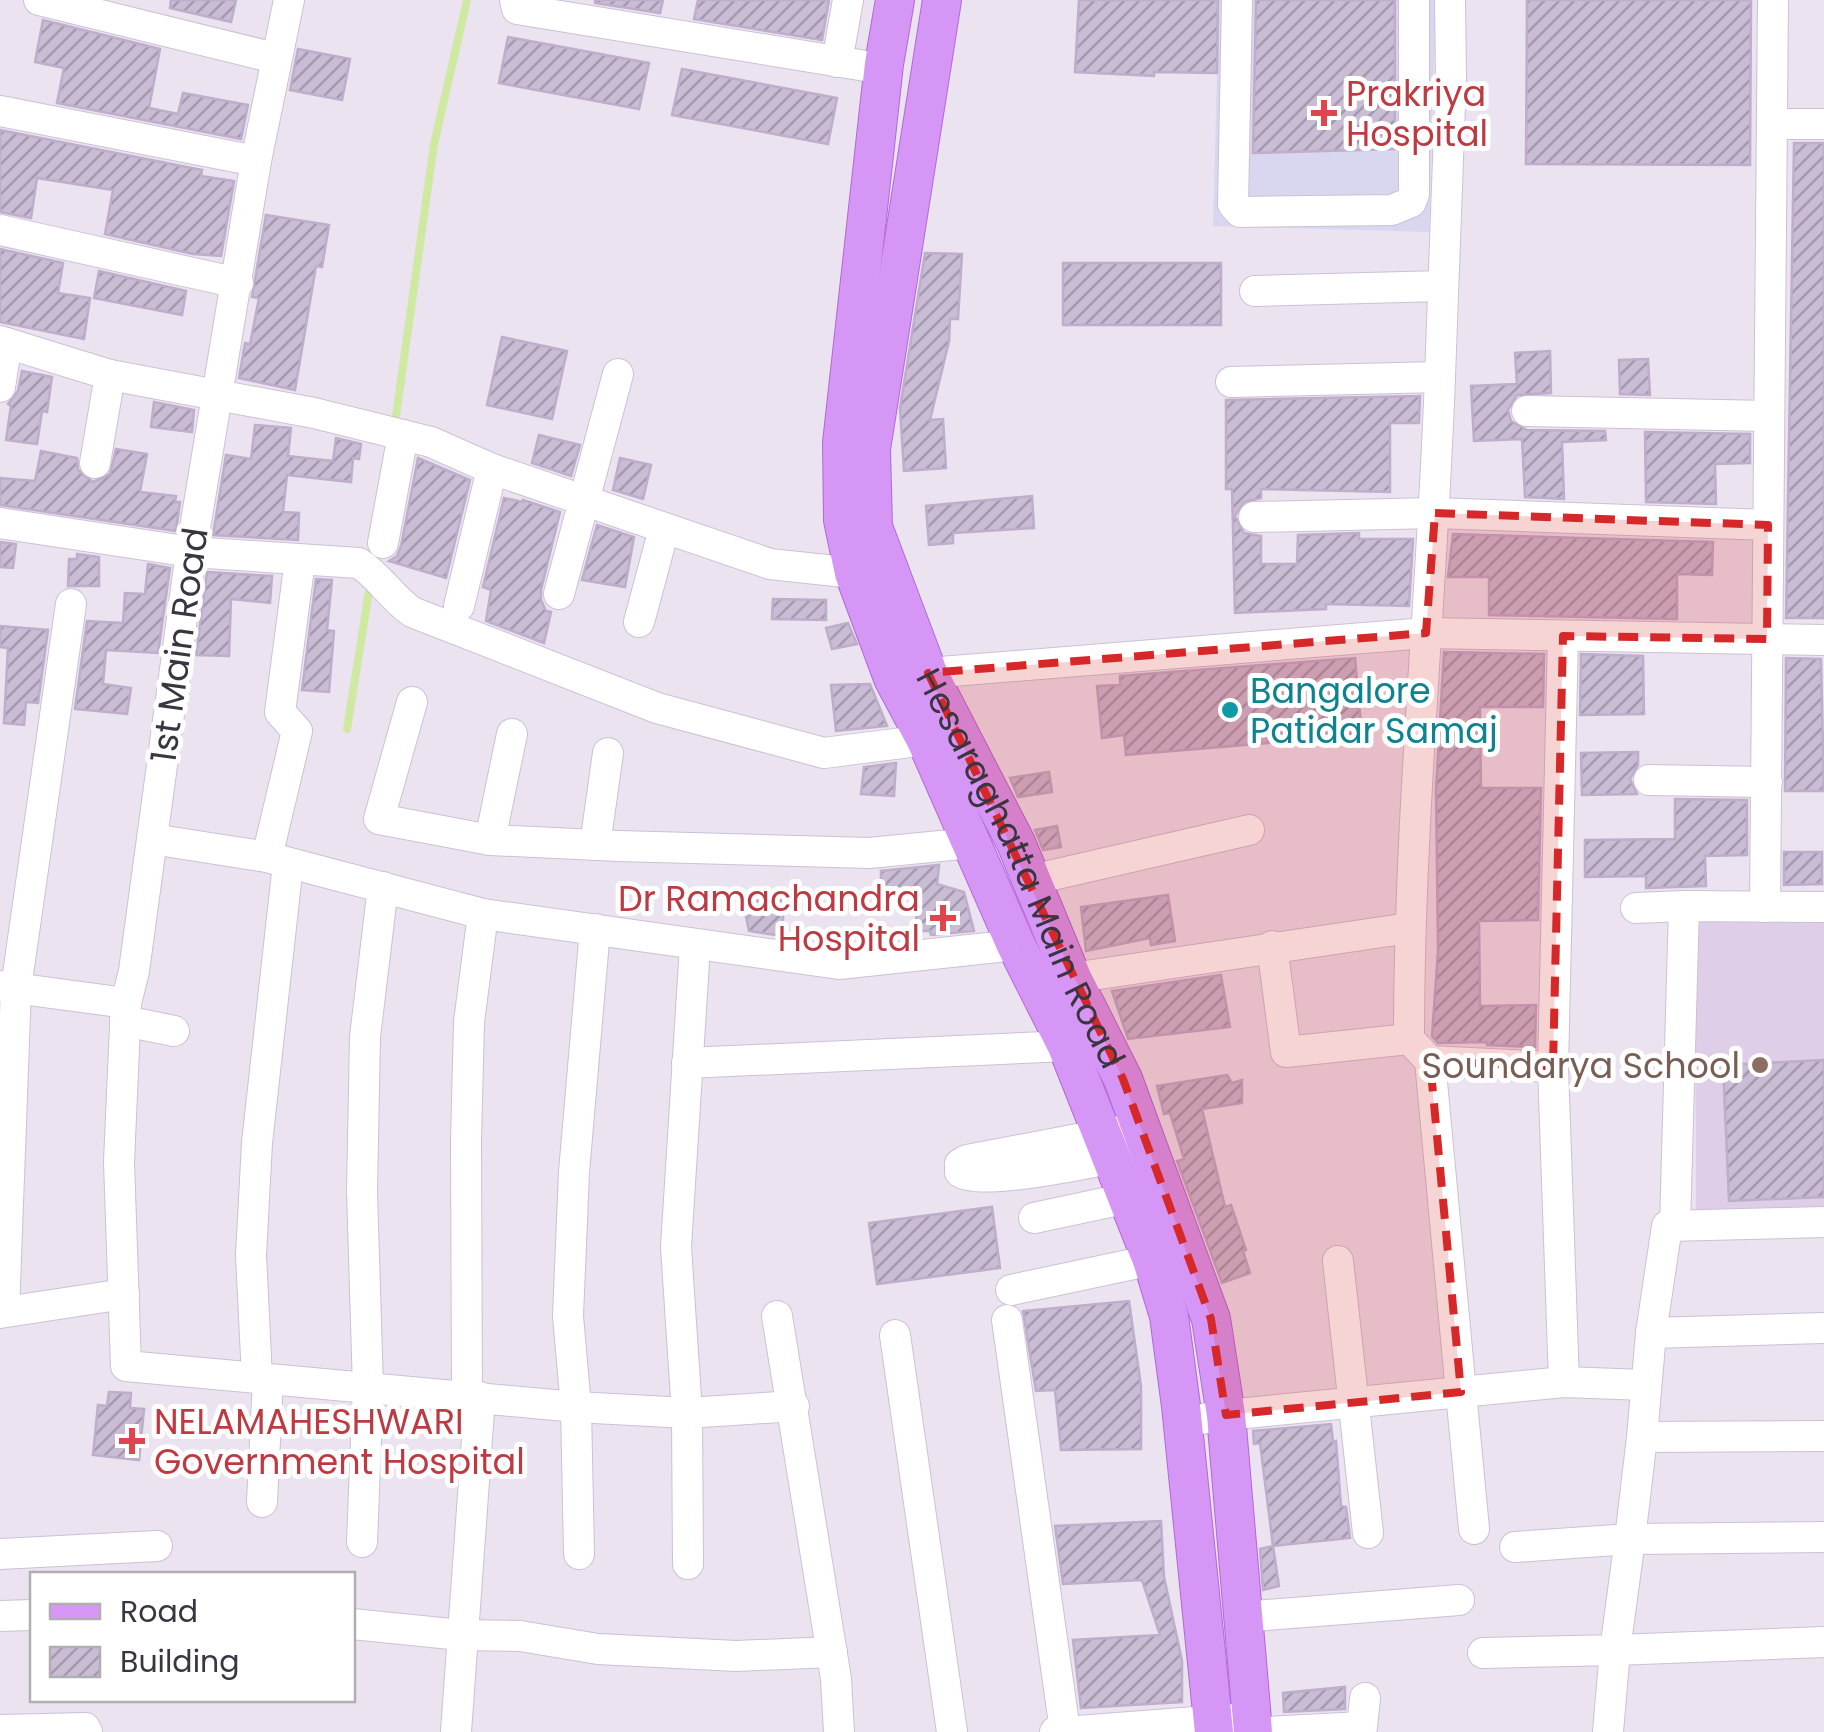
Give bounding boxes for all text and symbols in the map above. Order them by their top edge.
place label: Prakriya Hospital [1346,69,1488,158]
marker: Prakriya Hospital [1311,100,1337,126]
street label: 1st Main Road [138,524,220,766]
street label: Hesaraghatta Main Road [905,659,1138,1076]
place label: Bangalore Patidar Samaj [1250,666,1498,755]
marker: Bangalore Patidar Samaj [1219,699,1241,721]
place label: Dr Ramachandra Hospital [618,874,920,963]
marker: Dr Ramachandra Hospital [930,905,956,931]
place label: Soundarya School [1422,1041,1740,1090]
marker: Soundarya School [1749,1054,1771,1076]
place label: NELAMAHESHWARI Government Hospital [154,1397,525,1486]
marker: NELAMAHESHWARI Government Hospital [119,1428,145,1454]
legend [30,1572,355,1702]
text: Road [120,1590,198,1633]
text: Building [120,1640,240,1683]

